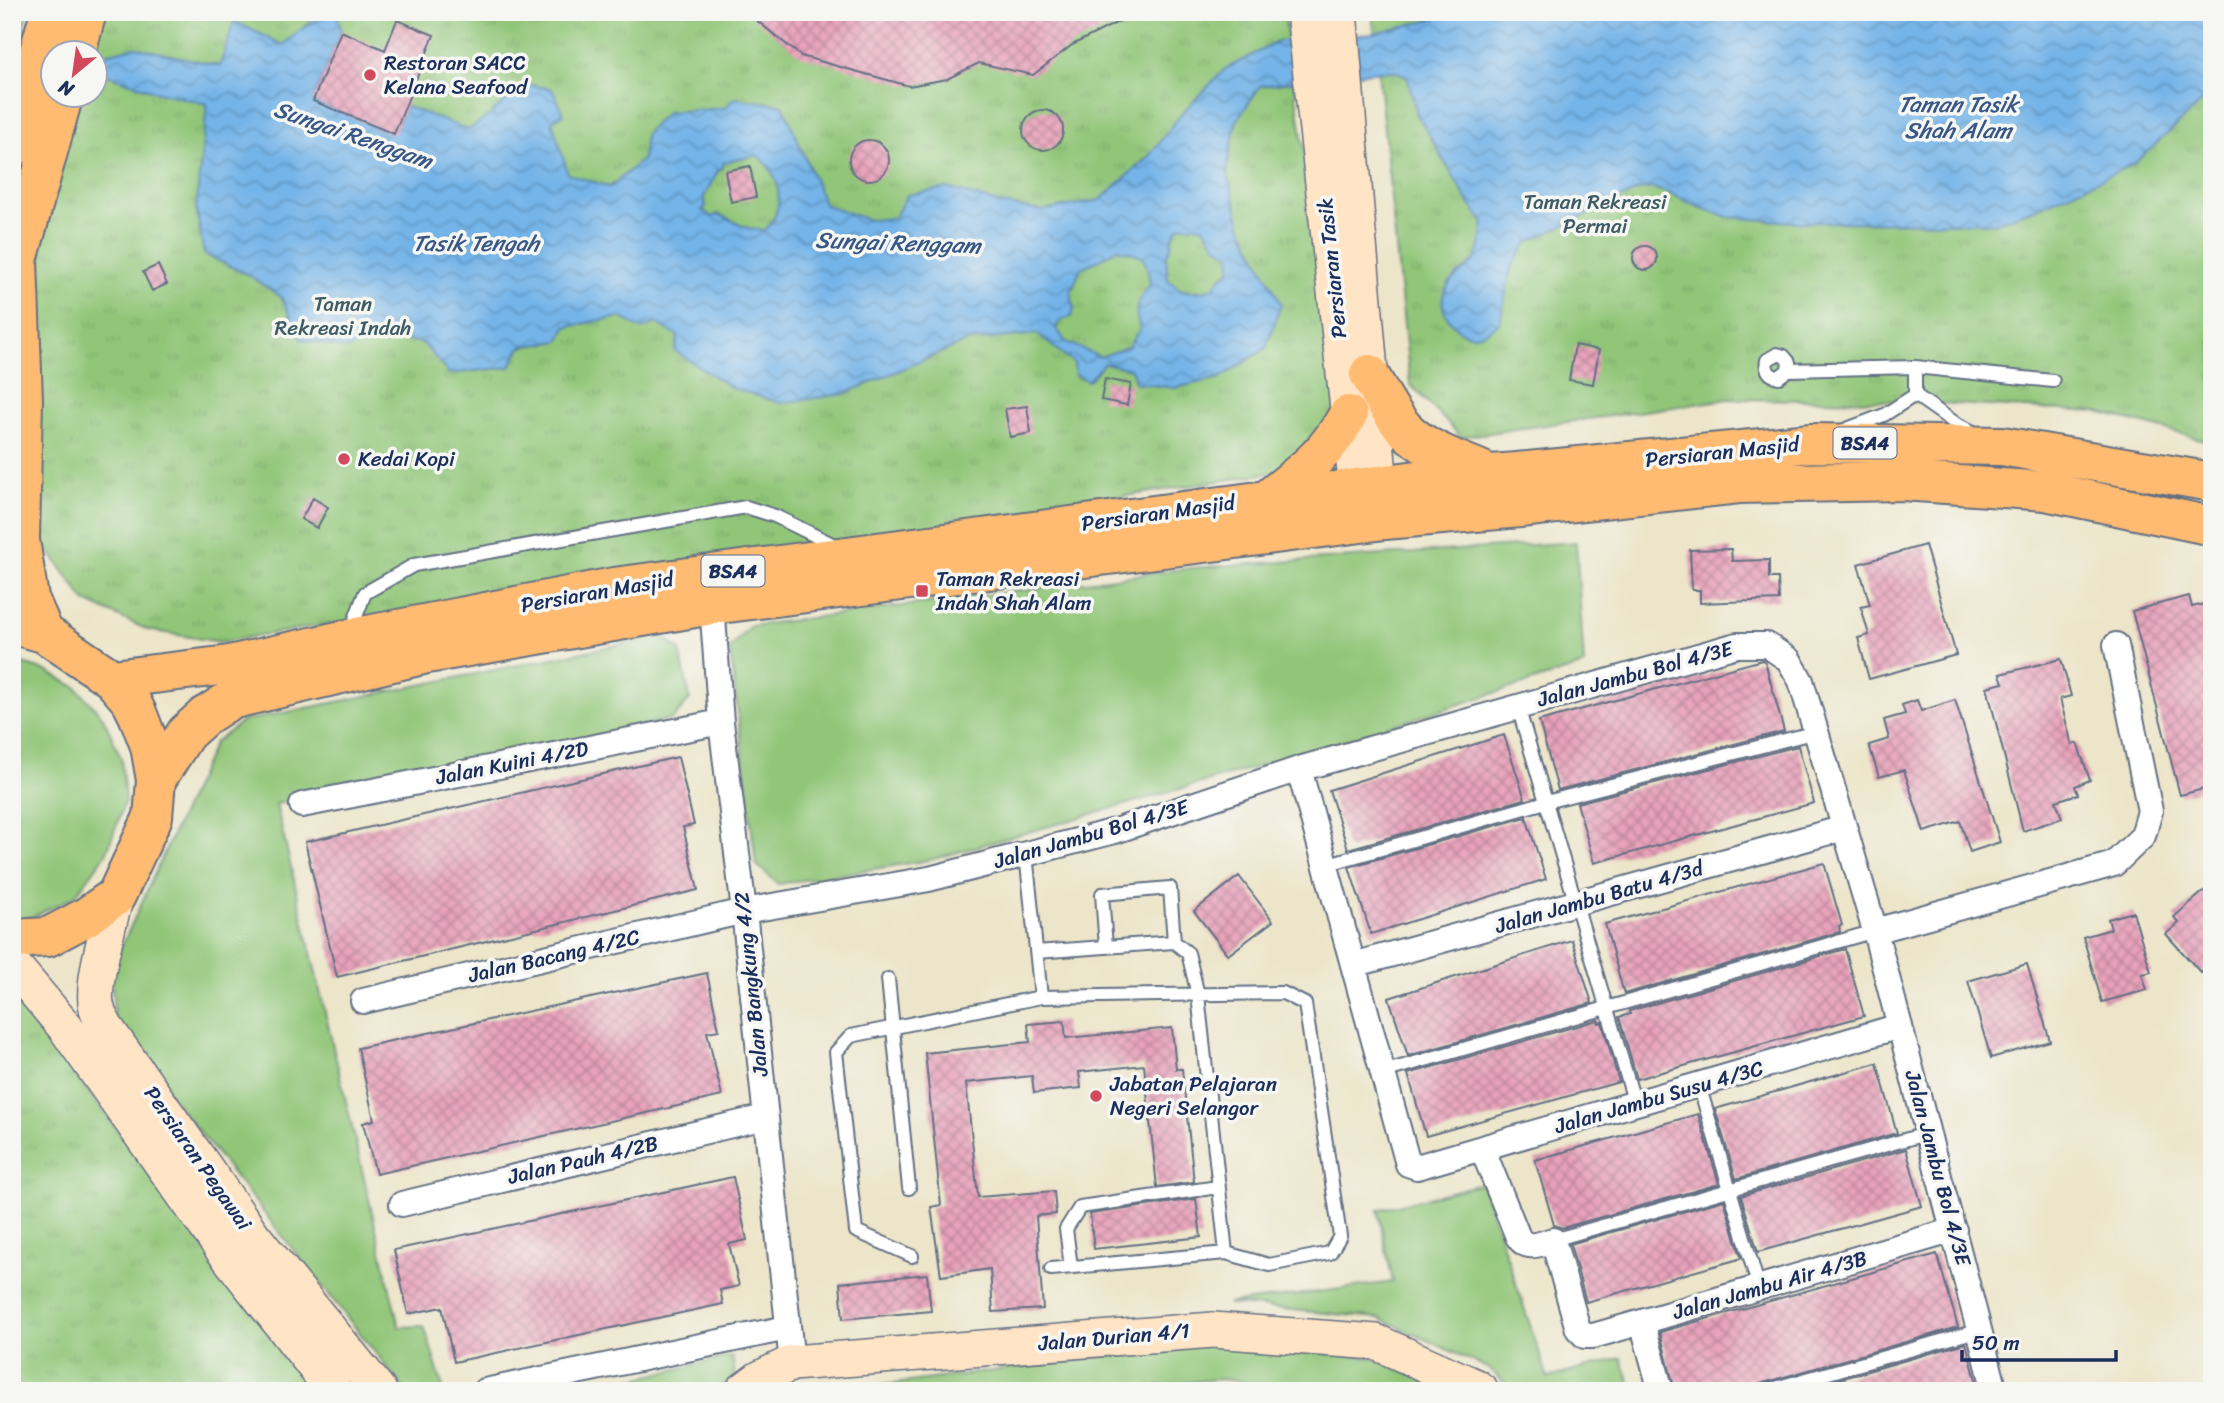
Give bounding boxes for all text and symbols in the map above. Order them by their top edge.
north arrow [38,38,108,108]
place label: Restoran SACC Kelana Seafood [384,44,529,106]
marker: Restoran SACC Kelana Seafood [362,67,378,83]
text: N [52,70,81,107]
water label: Taman Tasik Shah Alam [1898,84,2021,151]
water label: Sungai Renggam [268,89,440,182]
park label: Taman Rekreasi Permai [1523,183,1668,245]
street label: Persiaran Tasik [1306,196,1358,340]
water label: Sungai Renggam [815,220,984,266]
water label: Tasik Tengah [413,223,541,264]
park label: Taman Rekreasi Indah [275,285,411,347]
street label: Persiaran Masjid [1643,425,1803,479]
road number: BSA4 [1834,428,1896,458]
place label: Kedai Kopi [358,440,456,478]
marker: Kedai Kopi [336,451,352,467]
street label: Persiaran Masjid [1079,483,1239,543]
road number: BSA4 [702,556,764,586]
street label: Persiaran Masjid [518,560,678,624]
place label: Taman Rekreasi Indah Shah Alam [935,560,1091,622]
marker: Taman Rekreasi Indah Shah Alam [914,583,930,599]
street label: Jalan Jambu Bol 4/3E [1532,629,1738,719]
street label: Jalan Kuini 4/2D [432,730,592,797]
street label: Jalan Jambu Bol 4/3E [988,788,1194,880]
street label: Jalan Jambu Batu 4/3d [1490,849,1709,945]
street label: Jalan Bangkung 4/2 [722,890,780,1079]
street label: Jalan Bacang 4/2C [464,918,643,994]
street label: Jalan Jambu Susu 4/3C [1549,1049,1768,1145]
place label: Jabatan Pelajaran Negeri Selangor [1109,1065,1277,1127]
street label: Jalan Jambu Bol 4/3E [1893,1065,1983,1271]
street label: Persiaran Pegawai [134,1078,263,1239]
marker: Jabatan Pelajaran Negeri Selangor [1088,1088,1104,1104]
street label: Jalan Pauh 4/2B [503,1124,662,1196]
street label: Jalan Jambu Air 4/3B [1667,1239,1872,1331]
street label: Jalan Durian 4/1 [1036,1311,1191,1363]
scale bar [1962,1319,2116,1363]
text: 50 m [1972,1324,2020,1362]

